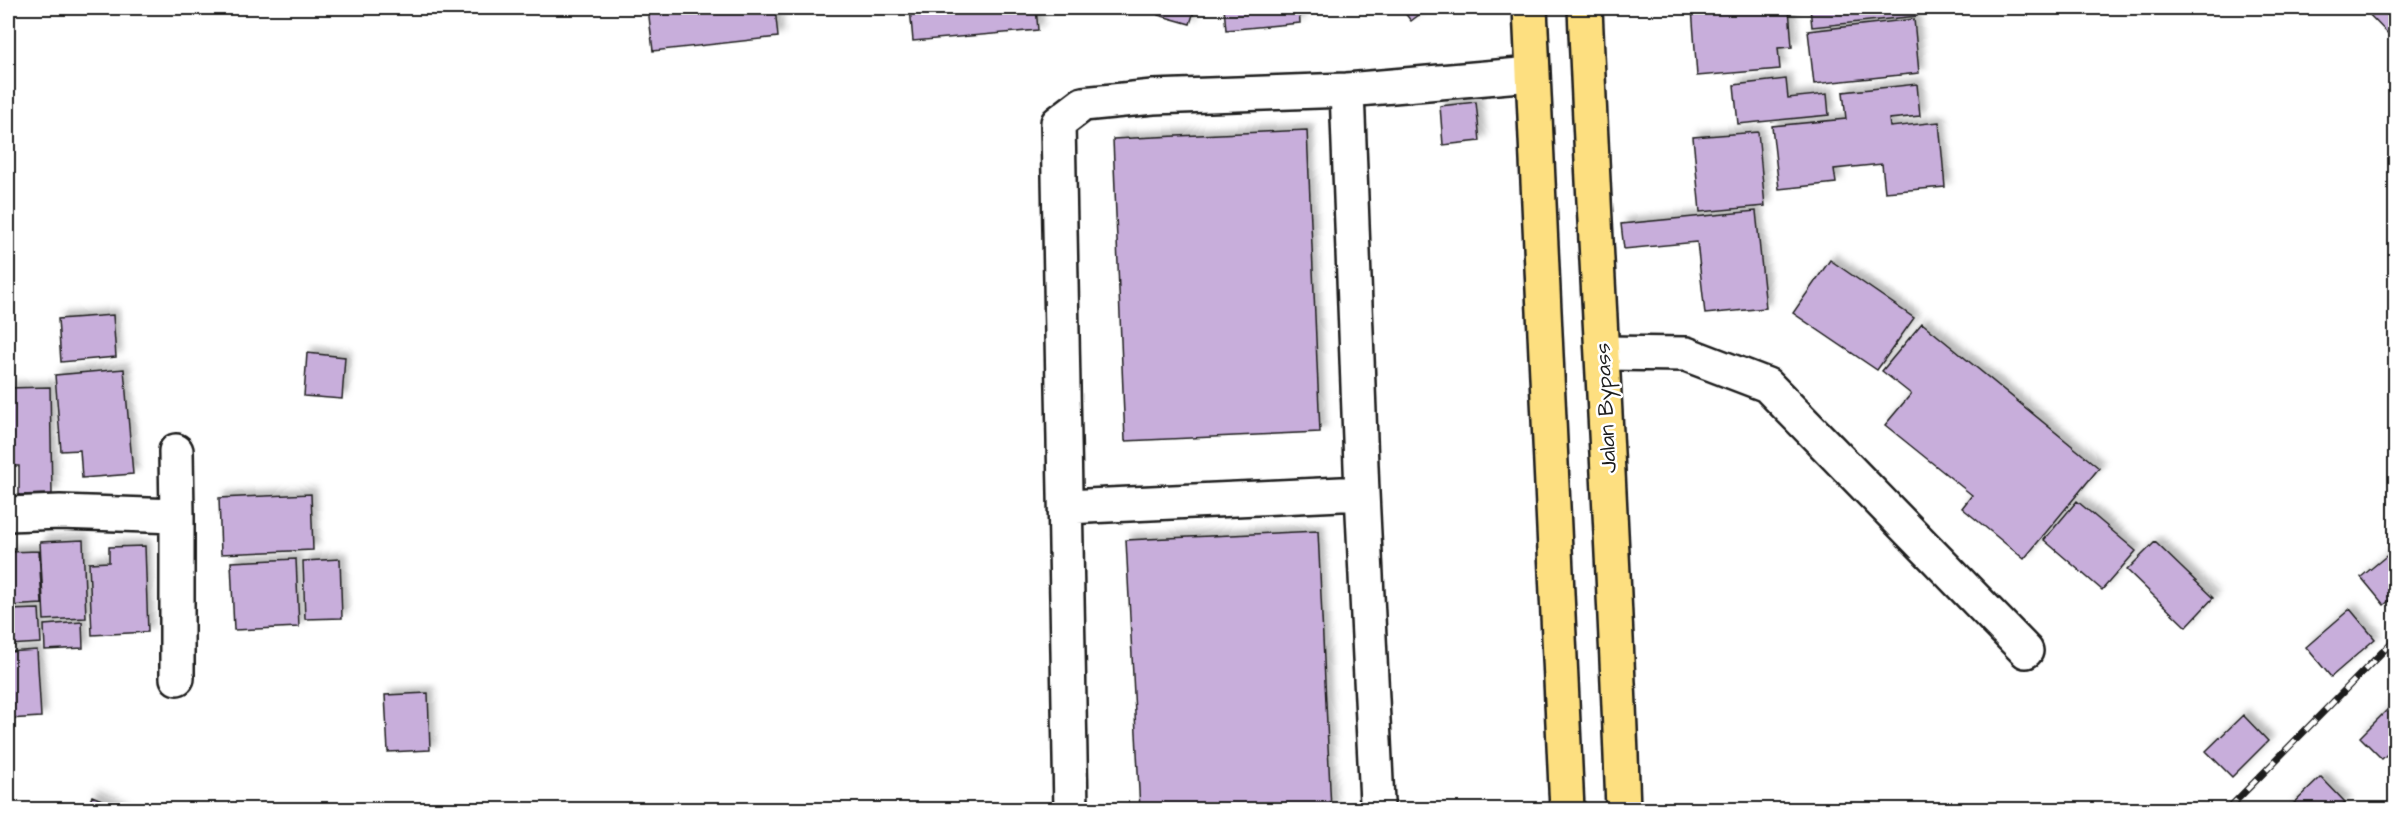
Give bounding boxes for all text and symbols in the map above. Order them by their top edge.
street label: Jalan Bypass [1587,342,1626,474]

